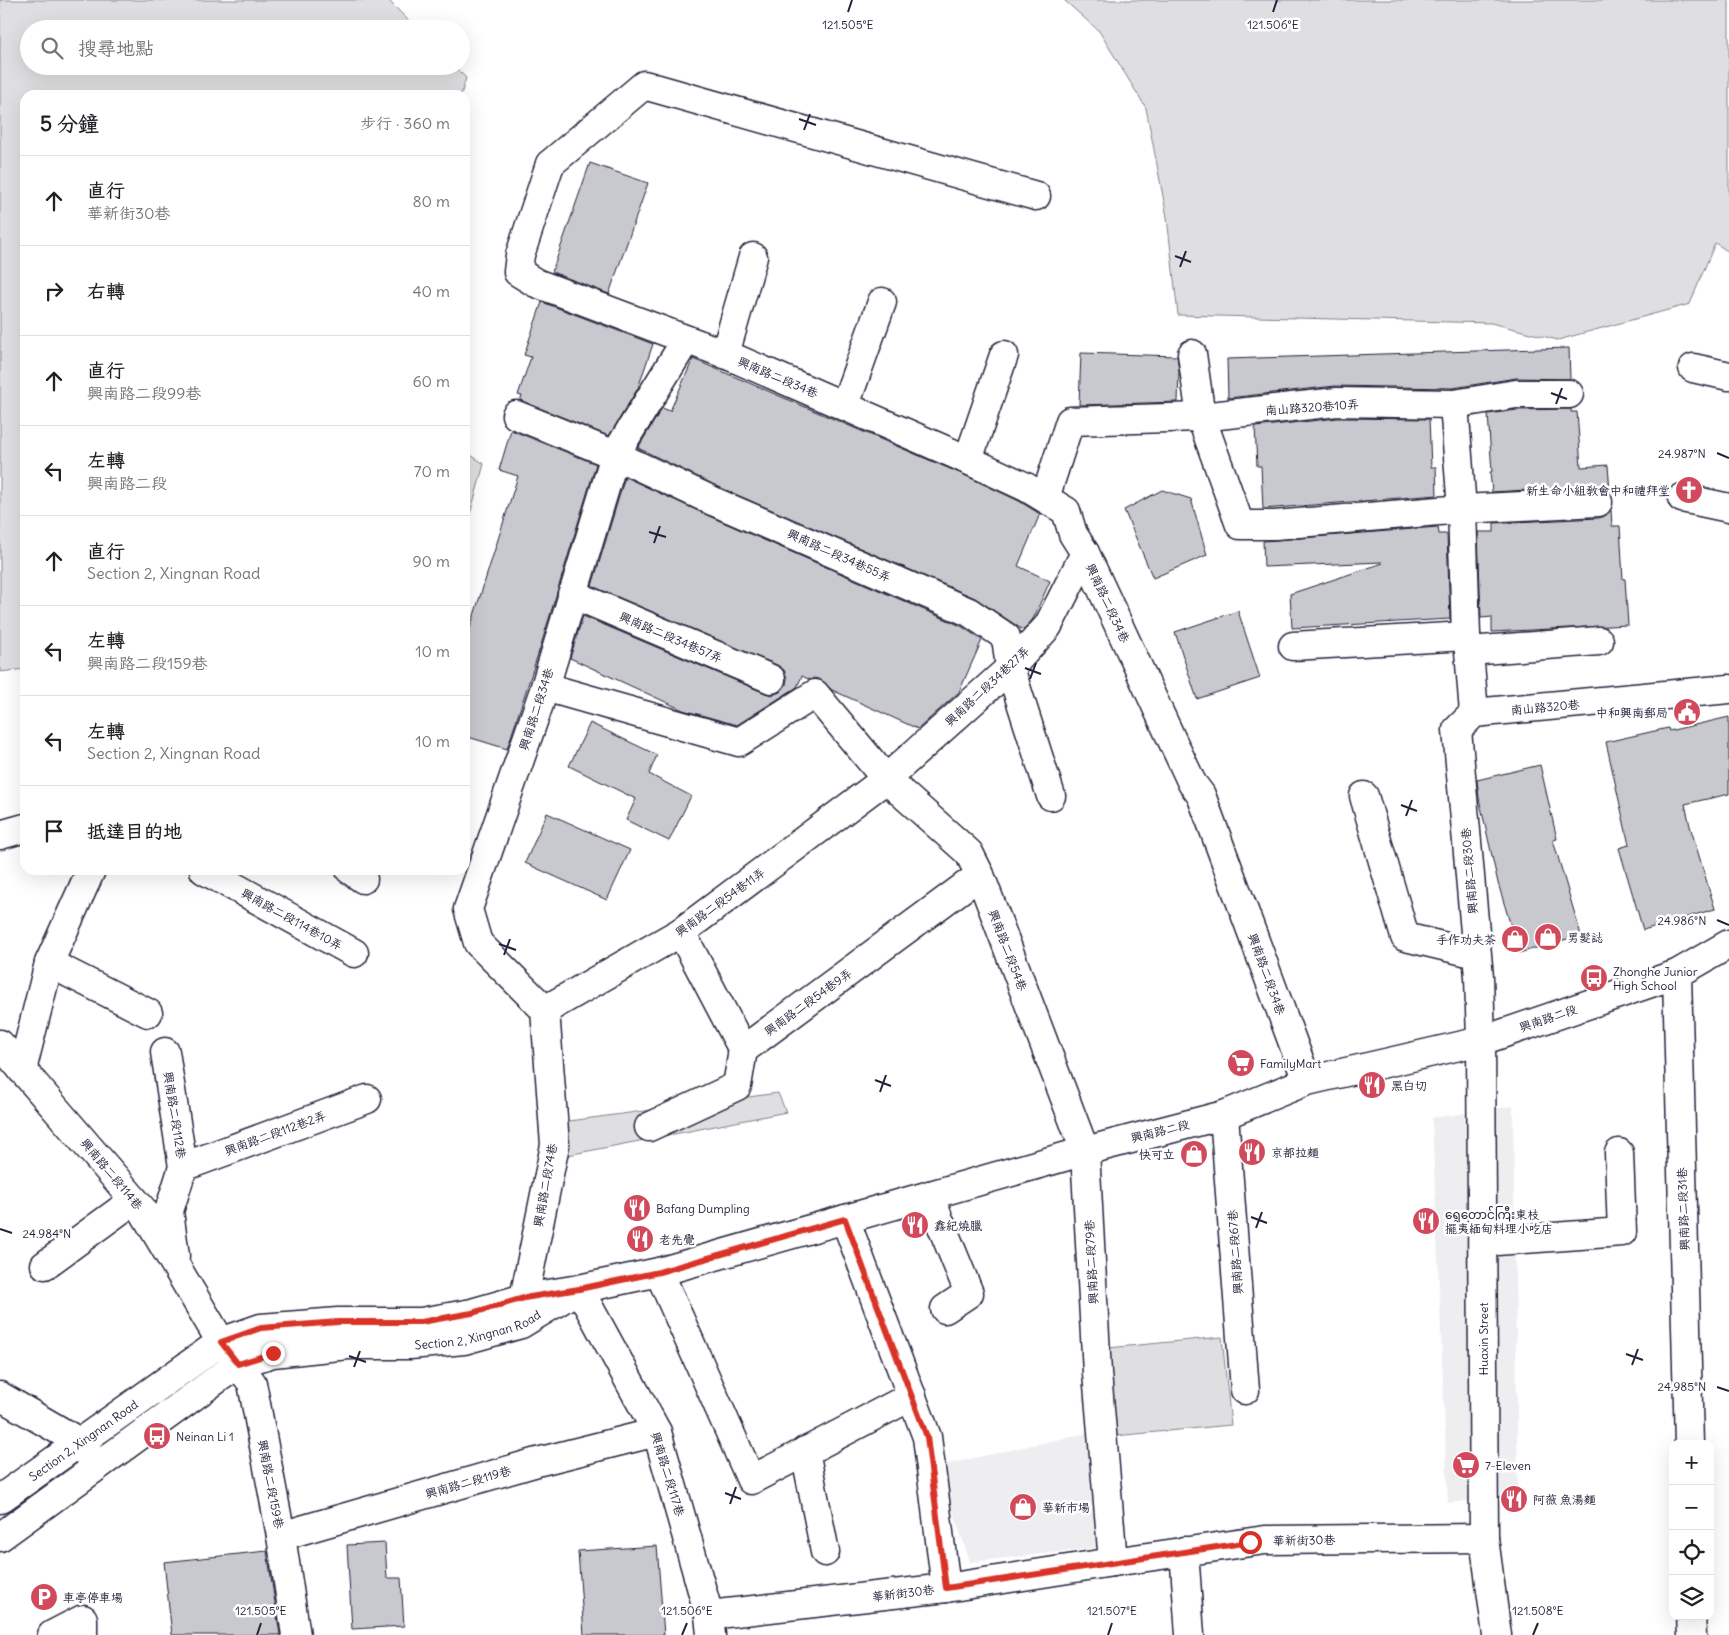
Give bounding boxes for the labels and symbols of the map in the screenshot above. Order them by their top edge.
text: 121.505°E [822,17,874,32]
text: 121.506°E [1247,17,1299,32]
street label: 興南路二段34巷 [736,353,820,401]
street label: 南山路320巷10弄 [1265,396,1359,418]
text: 24.987°N [1658,446,1706,461]
church icon: 新生命小組教會中和禮拜堂 [1674,475,1704,505]
place label: 新生命小組教會中和禮拜堂 [1526,483,1670,498]
street label: 興南路二段34巷55弄 [785,525,893,585]
street label: 興南路二段34巷 [1083,561,1133,645]
street label: 興南路二段34巷57弄 [617,608,725,666]
street label: 興南路二段34巷27弄 [942,643,1032,729]
street label: 興南路二段34巷 [516,666,556,752]
street label: 南山路320巷 [1510,697,1580,717]
public building icon: 中和興南郵局 [1672,697,1702,727]
place label: 中和興南郵局 [1596,705,1668,720]
street label: 興南路二段30巷 [1458,827,1480,915]
street label: 興南路二段54巷11弄 [672,864,768,940]
street label: 興南路二段114巷10弄 [239,885,345,953]
street label: 興南路二段54巷 [986,907,1030,993]
text: 24.986°N [1658,913,1706,928]
shop icon: 男髮誌 [1533,922,1563,952]
shop icon: 手作功夫茶 [1500,924,1530,954]
place label: 男髮誌 [1567,930,1603,945]
street label: 興南路二段34巷 [1245,931,1289,1017]
place label: 手作功夫茶 [1436,932,1496,947]
bus stop icon: Zhonghe Junior High School [1579,963,1609,993]
place label: Zhonghe Junior High School [1613,964,1698,993]
street label: 興南路二段54巷9弄 [761,965,855,1039]
street label: 興南路二段 [1517,1001,1579,1035]
supermarket icon: FamilyMart [1226,1048,1256,1078]
place label: FamilyMart [1260,1056,1321,1071]
street label: 興南路二段112巷 [161,1070,189,1160]
restaurant icon: 黑白切 [1357,1070,1387,1100]
place label: 黑白切 [1391,1078,1427,1093]
street label: 興南路二段112巷2弄 [222,1108,328,1158]
street label: 興南路二段 [1129,1116,1191,1146]
street label: 興南路二段114巷 [78,1135,146,1213]
restaurant icon: 京都拉麵 [1237,1137,1267,1167]
shop icon: 快可立 [1179,1139,1209,1169]
street label: 興南路二段74巷 [530,1142,560,1228]
place label: 京都拉麵 [1271,1145,1319,1160]
place label: 快可立 [1139,1147,1175,1162]
street label: 興南路二段31巷 [1674,1167,1692,1251]
restaurant icon: Bafang Dumpling [622,1193,652,1223]
place label: Bafang Dumpling [656,1201,750,1216]
restaurant icon: ရွှေတောင်ကြီး東枝 擺夷緬甸料理小吃店 [1411,1206,1441,1236]
place label: ရွှေတောင်ကြီး東枝 擺夷緬甸料理小吃店 [1445,1206,1553,1236]
street label: 興南路二段67巷 [1225,1209,1245,1295]
restaurant icon: 鑫紀燒臘 [900,1210,930,1240]
place label: 鑫紀燒臘 [934,1218,982,1233]
street label: 興南路二段79巷 [1081,1219,1101,1305]
restaurant icon: 老先覺 [625,1224,655,1254]
text: 24.984°N [23,1226,71,1241]
place label: 老先覺 [659,1232,695,1247]
street label: Huaxin Street [1476,1303,1491,1375]
street label: Section 2, Xingnan Road [414,1307,543,1352]
route end [262,1342,285,1365]
text: 24.985°N [1658,1379,1706,1394]
street label: Section 2, Xingnan Road [26,1396,141,1484]
bus stop icon: Neinan Li 1 [142,1421,172,1451]
place label: Neinan Li 1 [176,1429,234,1444]
street label: 興南路二段117巷 [648,1430,688,1518]
street label: 興南路二段159巷 [255,1438,287,1530]
supermarket icon: 7-Eleven [1451,1450,1481,1480]
place label: 7-Eleven [1485,1458,1531,1473]
street label: 興南路二段119巷 [423,1463,513,1501]
restaurant icon: 阿薇 魚湯麵 [1499,1484,1529,1514]
shop icon: 華新市場 [1008,1492,1038,1522]
place label: 阿薇 魚湯麵 [1533,1492,1596,1507]
place label: 華新市場 [1042,1500,1090,1515]
route start [1239,1531,1262,1554]
street label: 華新街30巷 [1273,1532,1335,1548]
parking icon: 車亭停車場 [29,1582,59,1612]
street label: 華新街30巷 [871,1582,935,1604]
place label: 車亭停車場 [63,1590,123,1605]
text: 121.505°E [235,1603,287,1618]
text: 121.506°E [661,1603,713,1618]
text: 121.507°E [1087,1603,1137,1618]
text: 121.508°E [1512,1603,1564,1618]

